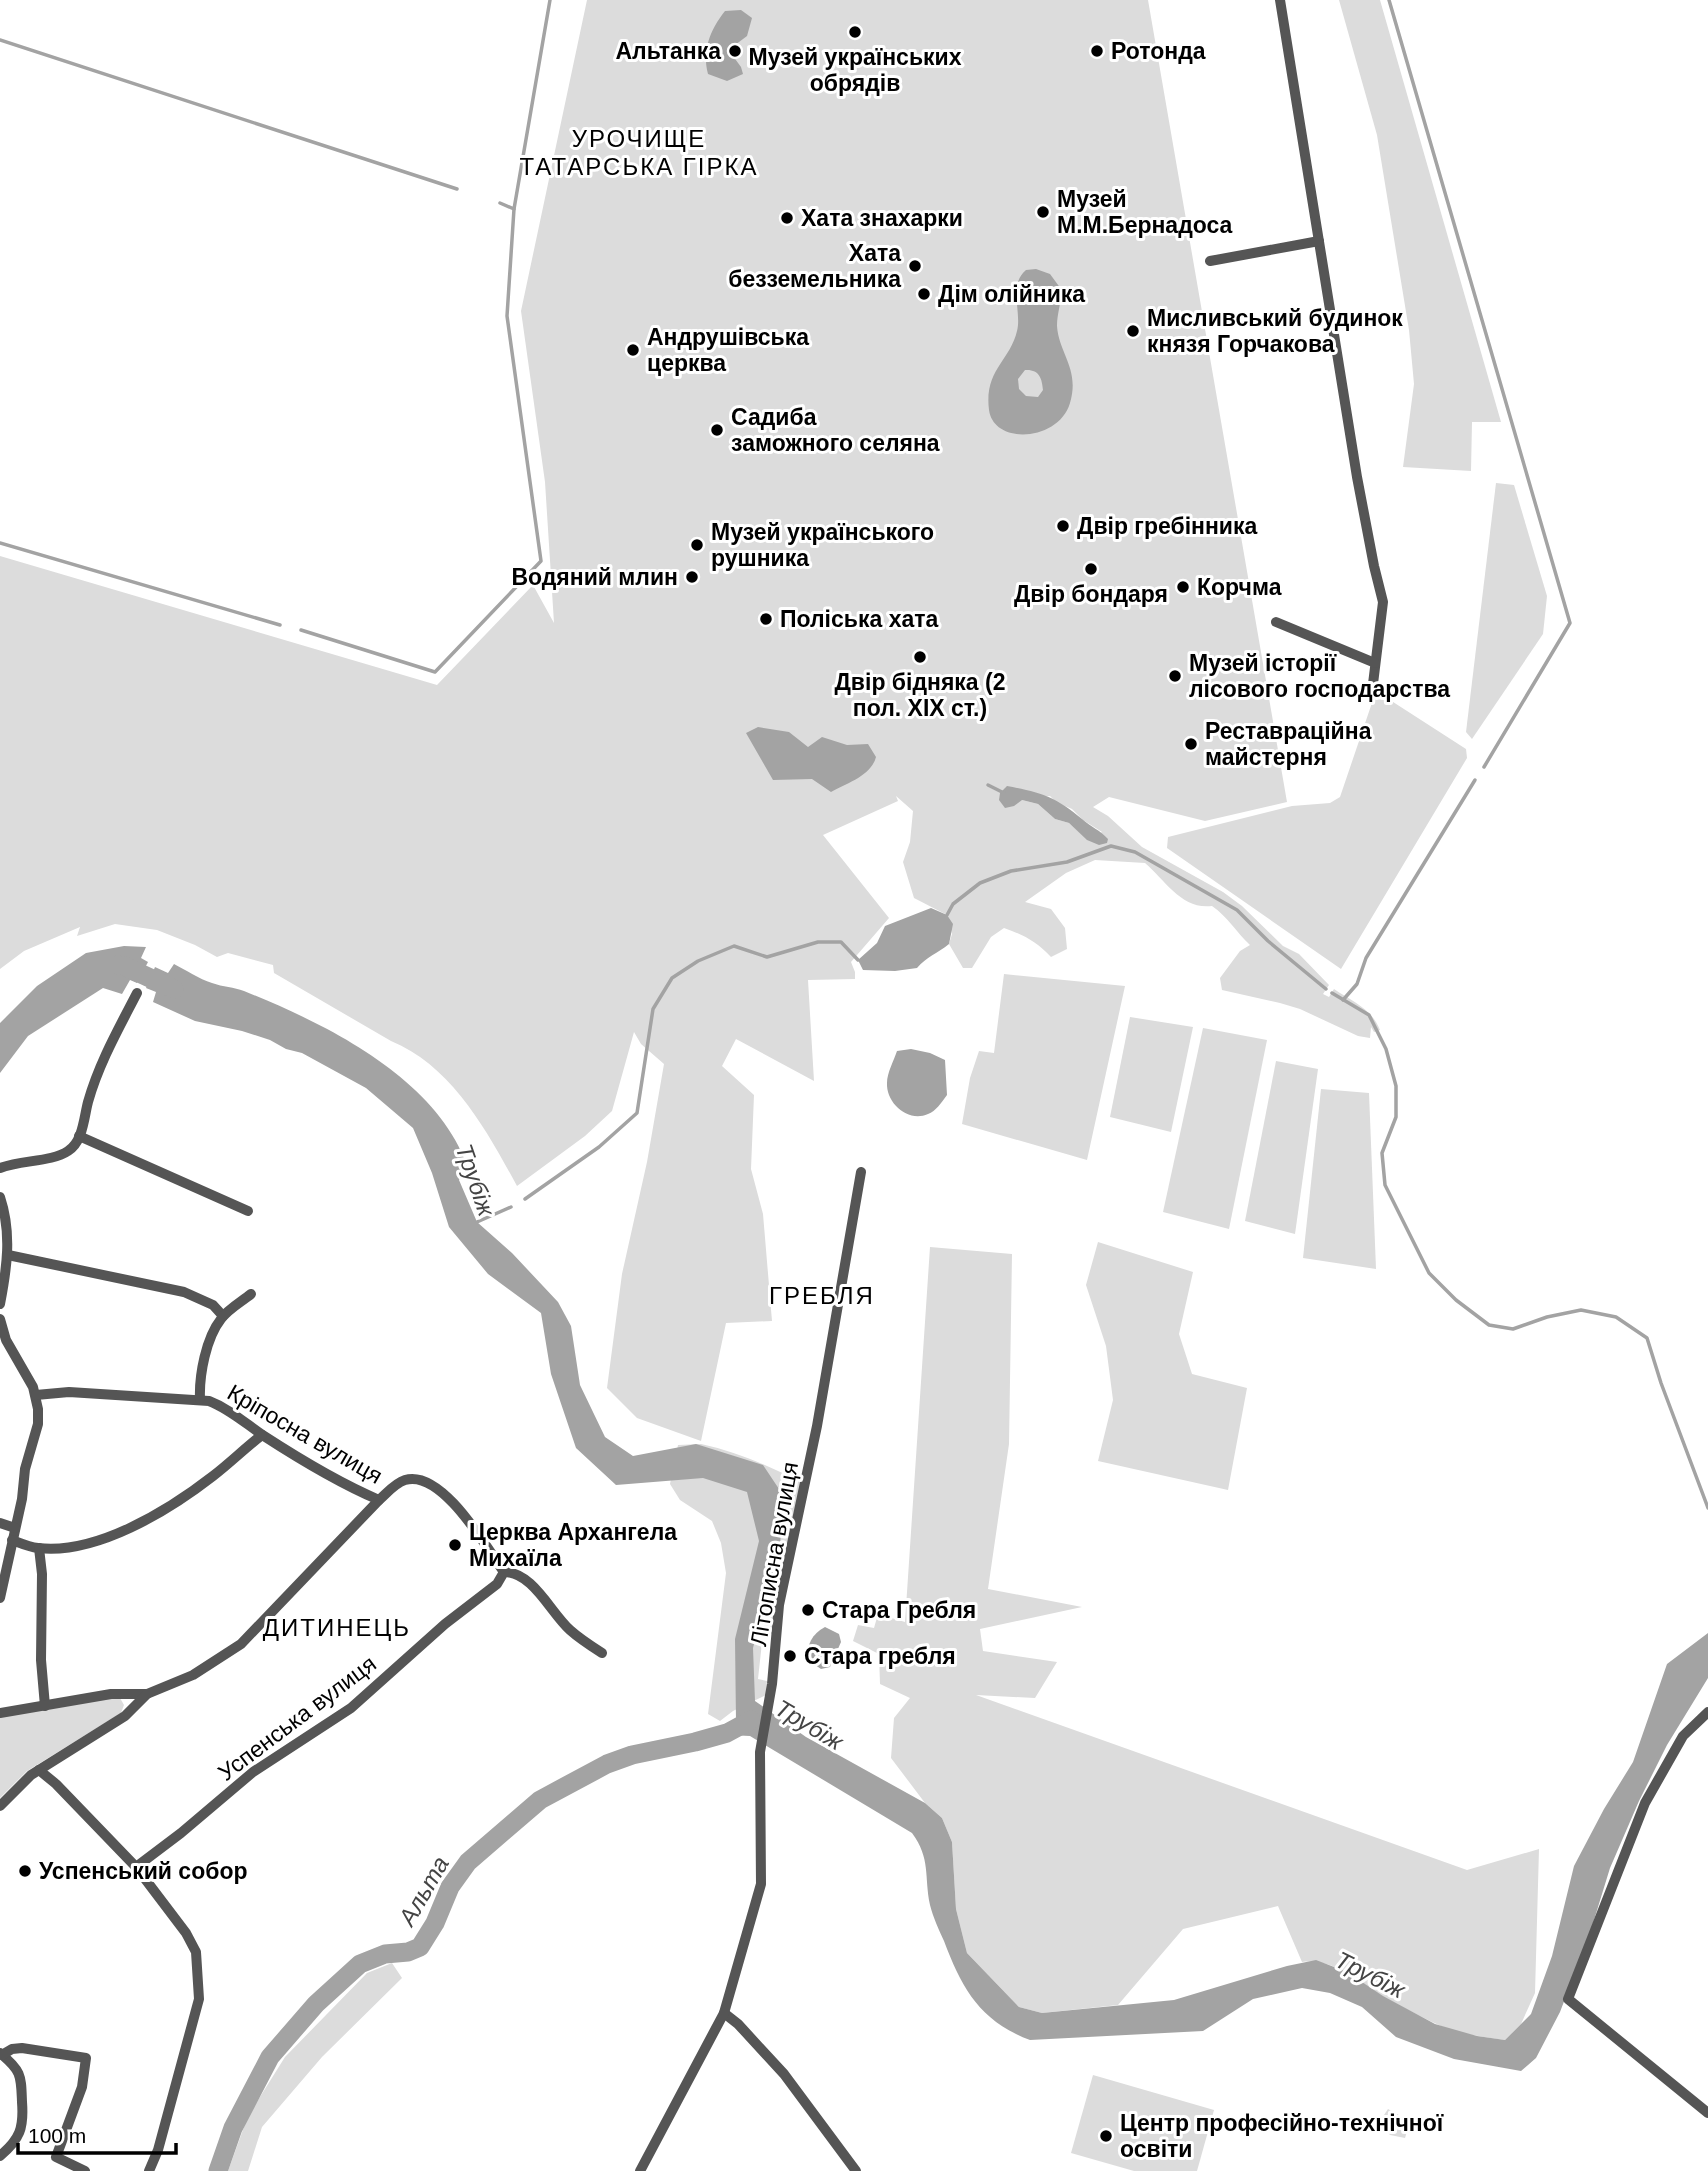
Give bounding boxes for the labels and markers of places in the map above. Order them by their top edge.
marker: Музей українських обрядів [847,24,863,40]
place label: Альтанка [615,38,721,64]
place label: Ротонда [1111,38,1206,64]
marker: Альтанка [727,43,743,59]
marker: Ротонда [1089,43,1105,59]
place label: Музей українських обрядів [749,44,962,96]
place label: Музей М.М.Бернадоса [1057,186,1233,238]
marker: Музей М.М.Бернадоса [1035,204,1051,220]
place label: Хата знахарки [801,205,963,231]
marker: Хата знахарки [779,210,795,226]
place label: Хата безземельника [728,240,901,292]
marker: Хата безземельника [907,258,923,274]
place label: Дім олійника [938,281,1085,307]
marker: Дім олійника [916,286,932,302]
place label: Мисливський будинок князя Горчакова [1147,305,1403,357]
marker: Мисливський будинок князя Горчакова [1125,323,1141,339]
place label: Андрушівська церква [647,324,809,376]
marker: Андрушівська церква [625,342,641,358]
place label: Садиба заможного селяна [731,404,940,456]
marker: Садиба заможного селяна [709,422,725,438]
place label: Двір гребінника [1077,513,1258,539]
marker: Двір гребінника [1055,518,1071,534]
place label: Музей українського рушника [711,519,934,571]
marker: Музей українського рушника [689,537,705,553]
marker: Двір бондаря [1083,561,1099,577]
place label: Водяний млин [511,564,678,590]
marker: Водяний млин [684,569,700,585]
place label: Корчма [1197,574,1282,600]
marker: Корчма [1175,579,1191,595]
place label: Двір бондаря [1014,581,1168,607]
place label: Поліська хата [780,606,938,632]
marker: Поліська хата [758,611,774,627]
marker: Двір бідняка (2 пол. XIX ст.) [912,649,928,665]
place label: Музей історії лісового господарства [1189,650,1450,702]
marker: Музей історії лісового господарства [1167,668,1183,684]
place label: Двір бідняка (2 пол. XIX ст.) [834,669,1006,721]
place label: Реставраційна майстерня [1205,718,1372,770]
marker: Реставраційна майстерня [1183,736,1199,752]
place label: Церква Архангела Михаїла [469,1519,677,1571]
marker: Церква Архангела Михаїла [447,1537,463,1553]
place label: Стара Гребля [822,1597,976,1623]
marker: Стара Гребля [800,1602,816,1618]
place label: Стара гребля [804,1643,956,1669]
marker: Стара гребля [782,1648,798,1664]
place label: Успенський собор [39,1858,247,1884]
marker: Успенський собор [17,1863,33,1879]
place label: Центр професійно-технічної освіти [1120,2110,1444,2162]
marker: Центр професійно-технічної освіти [1098,2128,1114,2144]

